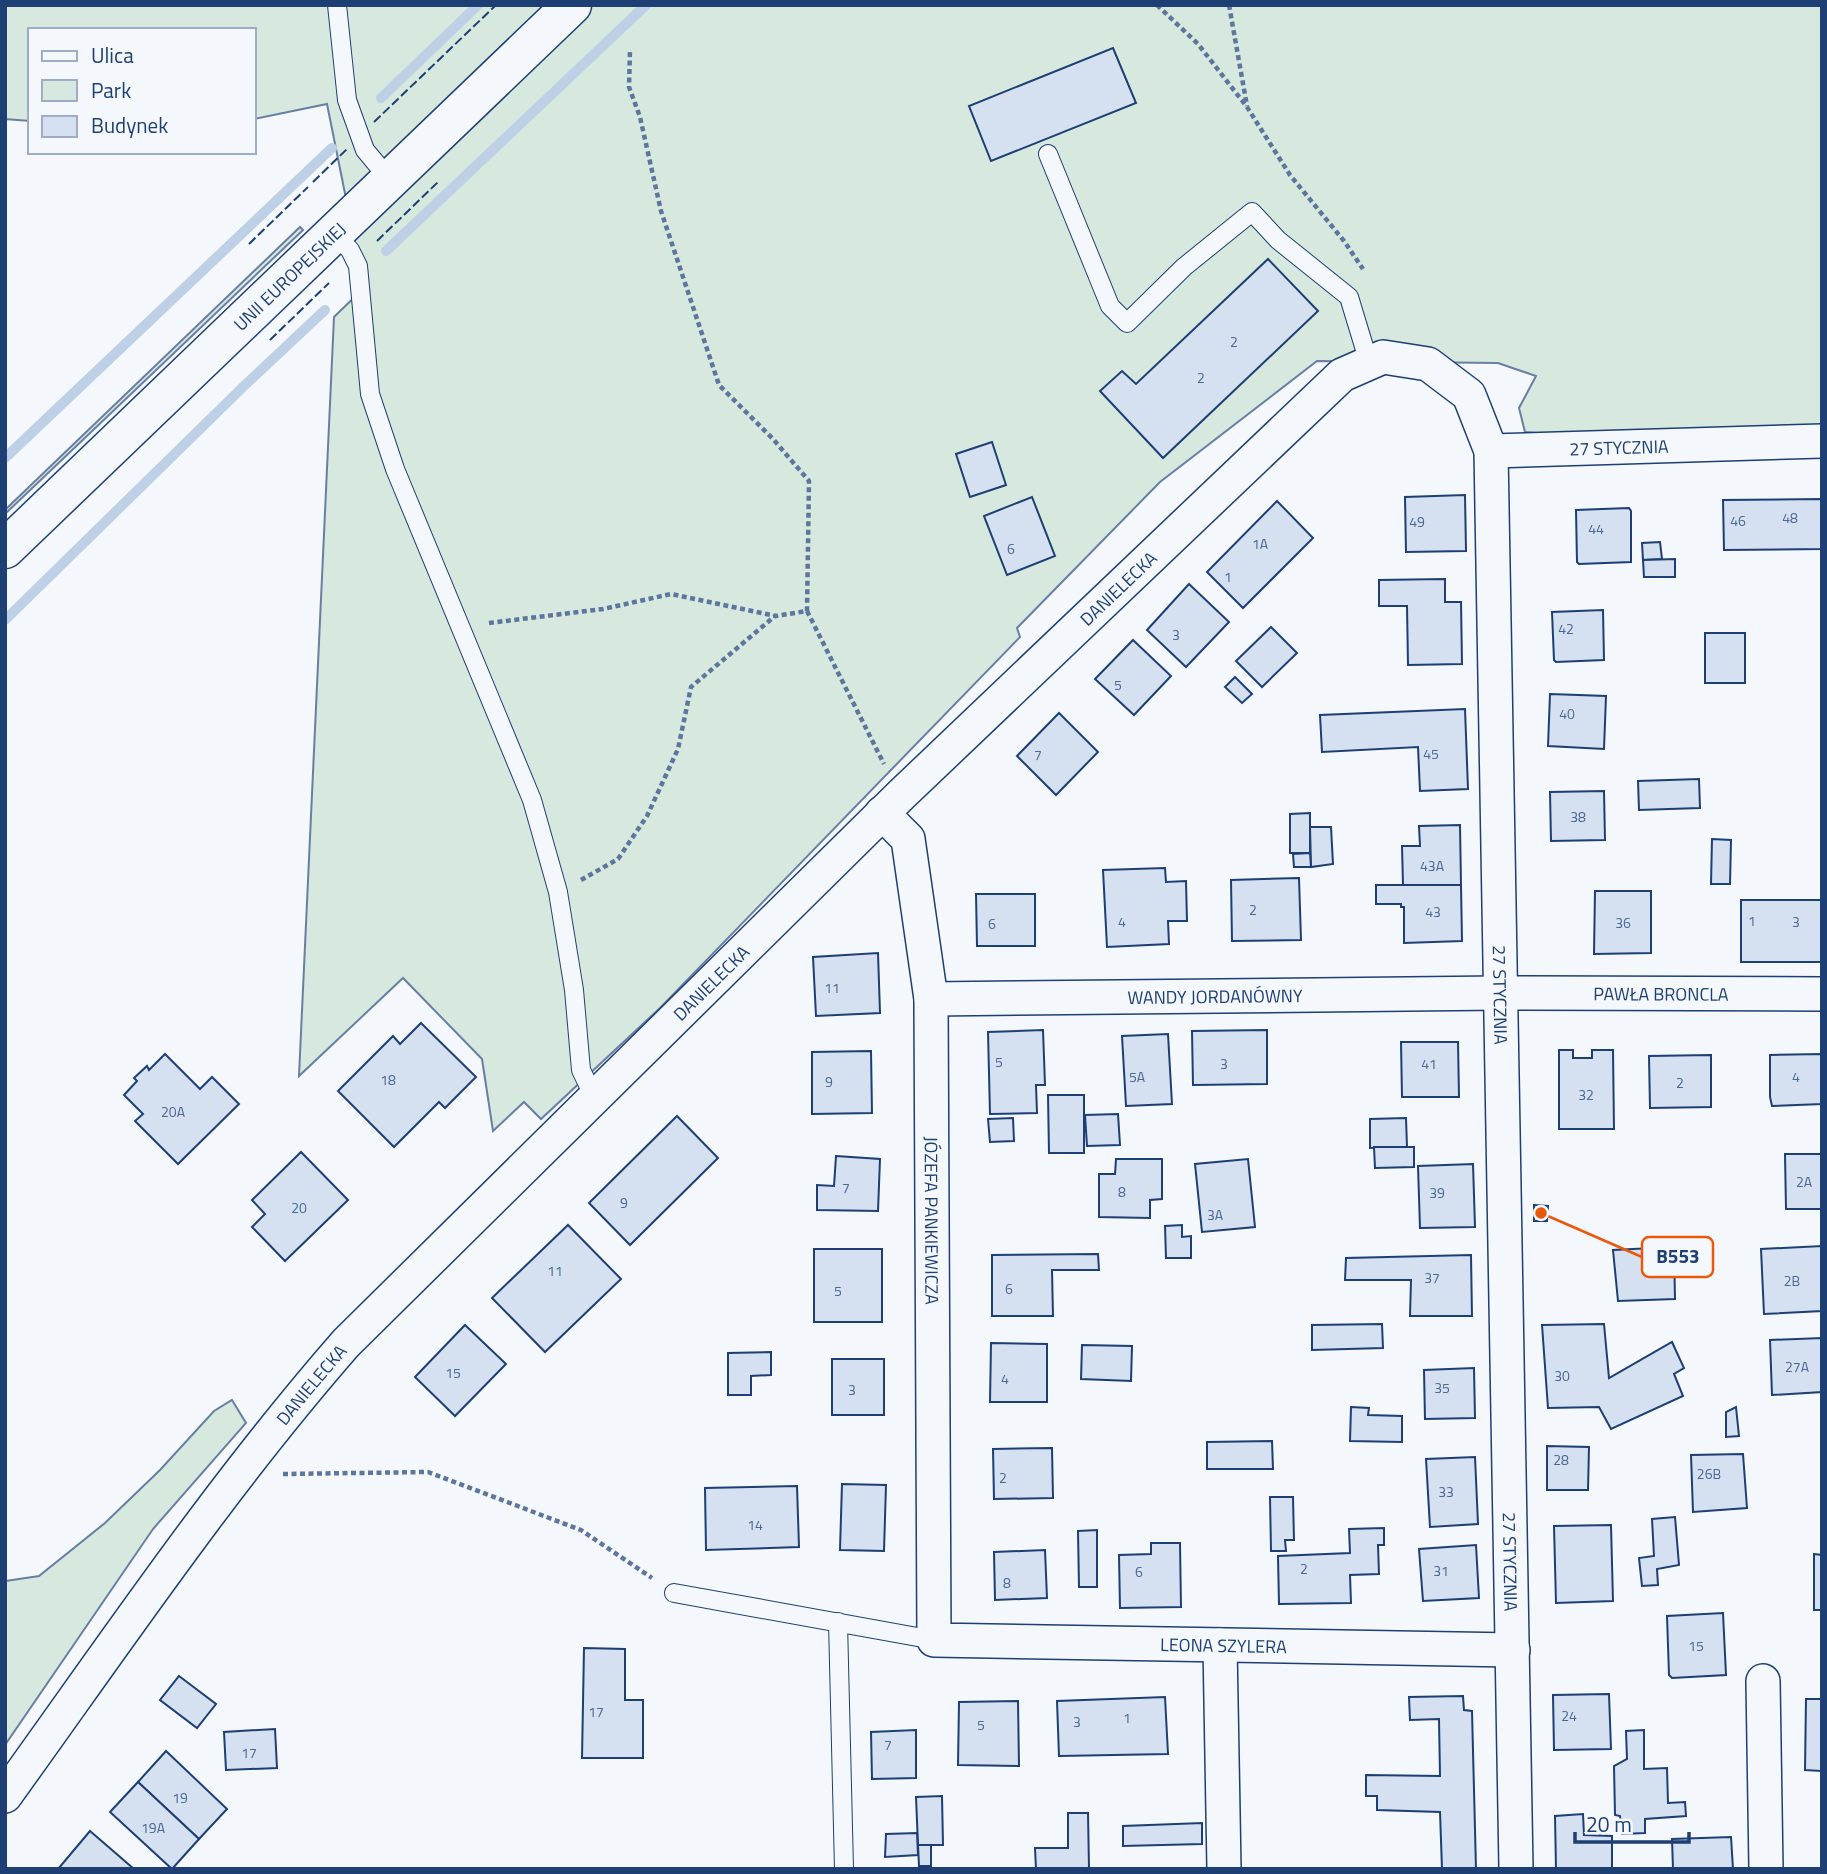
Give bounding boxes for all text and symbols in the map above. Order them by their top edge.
legend [28,28,256,154]
text: Ulica [91,39,134,71]
text: Park [91,74,131,106]
text: Budynek [91,109,168,141]
street label: UNII EUROPEJSKIEJ [227,216,352,337]
house number: 2 [1230,331,1238,352]
house number: 2 [1197,367,1205,388]
street label: 27 STYCZNIA [1569,432,1669,462]
house number: 48 [1782,507,1798,528]
house number: 46 [1730,510,1746,531]
house number: 49 [1409,511,1425,532]
house number: 44 [1588,518,1604,539]
house number: 1A [1252,533,1269,554]
house number: 6 [1007,538,1015,559]
street label: DANIELECKA [1073,545,1163,632]
house number: 1 [1224,566,1232,587]
house number: 42 [1558,618,1574,639]
house number: 3 [1172,624,1180,645]
house number: 5 [1114,674,1122,695]
house number: 40 [1559,703,1575,724]
house number: 45 [1423,743,1439,764]
house number: 7 [1034,744,1042,765]
house number: 38 [1570,806,1586,827]
house number: 43A [1420,855,1445,876]
house number: 2 [1249,899,1257,920]
house number: 43 [1425,901,1441,922]
house number: 1 [1748,910,1756,931]
house number: 4 [1118,911,1126,932]
house number: 3 [1792,911,1800,932]
house number: 36 [1615,912,1631,933]
house number: 6 [988,913,996,934]
street label: DANIELECKA [667,939,755,1027]
street label: 27 STYCZNIA [1486,945,1515,1045]
house number: 11 [824,977,840,998]
street label: PAWŁA BRONCLA [1593,980,1729,1007]
street label: WANDY JORDANÓWNY [1127,982,1303,1010]
house number: 5 [995,1051,1003,1072]
house number: 3 [1220,1053,1228,1074]
house number: 41 [1421,1053,1437,1074]
house number: 5A [1129,1066,1146,1087]
house number: 4 [1792,1066,1800,1087]
house number: 18 [380,1069,396,1090]
house number: 9 [825,1071,833,1092]
house number: 2 [1676,1072,1684,1093]
house number: 32 [1578,1084,1594,1105]
house number: 20A [161,1101,186,1122]
street label: JÓZEFA PANKIEWICZA [918,1136,946,1305]
house number: 2A [1796,1171,1813,1192]
house number: 7 [842,1177,850,1198]
house number: 8 [1118,1181,1126,1202]
house number: 39 [1429,1182,1445,1203]
house number: 9 [620,1192,628,1213]
house number: 20 [291,1197,307,1218]
house number: 3A [1207,1204,1224,1225]
callout: B553 [1642,1237,1713,1277]
text: B553 [1656,1241,1700,1270]
house number: 11 [547,1260,563,1281]
house number: 37 [1424,1267,1440,1288]
house number: 2B [1784,1270,1800,1291]
house number: 6 [1005,1278,1013,1299]
house number: 5 [834,1280,842,1301]
street label: DANIELECKA [269,1338,353,1431]
house number: 27A [1785,1356,1810,1377]
house number: 15 [445,1362,461,1383]
house number: 30 [1554,1365,1570,1386]
house number: 4 [1001,1368,1009,1389]
house number: 35 [1434,1377,1450,1398]
house number: 3 [848,1379,856,1400]
house number: 28 [1553,1449,1569,1470]
house number: 26B [1697,1463,1721,1484]
house number: 2 [999,1467,1007,1488]
house number: 33 [1438,1481,1454,1502]
street label: 27 STYCZNIA [1496,1512,1525,1612]
house number: 14 [747,1514,763,1535]
house number: 2 [1300,1558,1308,1579]
house number: 31 [1433,1560,1449,1581]
house number: 6 [1135,1561,1143,1582]
house number: 8 [1003,1572,1011,1593]
street label: LEONA SZYLERA [1160,1630,1287,1660]
house number: 15 [1688,1635,1704,1656]
house number: 17 [588,1701,604,1722]
house number: 24 [1561,1705,1577,1726]
house number: 1 [1123,1707,1131,1728]
house number: 3 [1073,1711,1081,1732]
house number: 5 [977,1714,985,1735]
house number: 7 [884,1734,892,1755]
house number: 17 [241,1742,257,1763]
house number: 19 [172,1787,188,1808]
scale bar [1575,1800,1689,1844]
text: 20 m [1586,1808,1632,1840]
house number: 19A [141,1817,166,1838]

